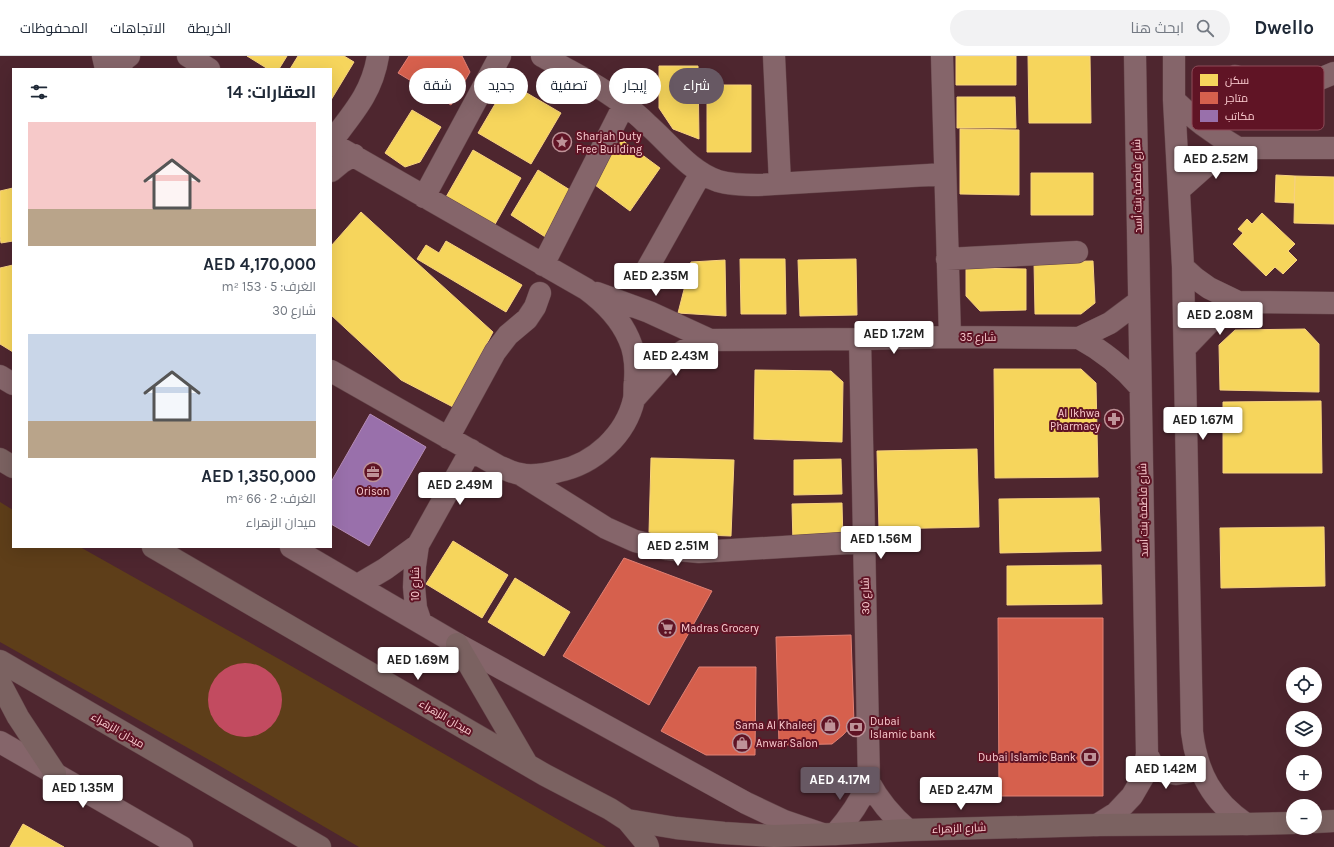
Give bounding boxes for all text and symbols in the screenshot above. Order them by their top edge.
search box [950,10,1230,46]
icon: search [1194,17,1216,39]
text: Dwello [1254,17,1314,39]
text: ابحث هنا [1130,19,1184,37]
text: المحفوظات [20,20,88,37]
text: الاتجاهات [110,20,166,37]
text: الخريطة [188,20,231,37]
legend [1192,66,1324,130]
chip: شقة [409,68,466,104]
chip: جديد [474,68,528,104]
chip: تصفية [536,68,601,104]
chip: إيجار [609,68,661,104]
chip: شراء [669,68,724,104]
text: سكن [1225,74,1249,87]
icon: filters [28,81,50,103]
text: العقارات: 14 [227,82,316,102]
text: متاجر [1224,92,1248,105]
text: مكاتب [1225,110,1254,123]
place label: Sharjah Duty Free Building [576,130,643,156]
place icon: Sharjah Duty Free Building [551,131,573,153]
street label: شارع فاطمة بنت أسد [1129,139,1146,233]
pin: AED 2.52M [1170,146,1262,180]
icon: home [136,148,208,220]
text: AED 2.52M [1183,151,1249,166]
text: AED 4,170,000 [203,254,316,274]
pin: AED 2.35M [610,263,702,297]
text: AED 2.35M [623,268,689,283]
text: الغرف: 5 · 153 m² [222,279,316,294]
pin: AED 2.08M [1174,302,1266,336]
text: شارع 30 [272,303,316,318]
text: AED 2.08M [1187,307,1253,322]
pin: AED 1.72M [848,321,940,355]
text: AED 1.72M [863,326,925,341]
street label: شارع 35 [960,331,996,345]
pin: AED 2.43M [630,343,722,377]
text: AED 2.43M [643,348,709,363]
icon: home [136,360,208,432]
place label: Al Ikhwa Pharmacy [1050,407,1100,433]
pin: AED 1.67M [1157,407,1249,441]
pharmacy icon: Al Ikhwa Pharmacy [1103,408,1125,430]
text: AED 1.67M [1172,412,1234,427]
office icon: Orison [362,461,384,483]
street label: شارع فاطمة بنت أسد [1135,463,1152,557]
text: AED 1,350,000 [201,466,316,486]
pin: AED 2.49M [414,472,506,506]
text: AED 2.49M [427,477,493,492]
place label: Orison [357,485,389,498]
text: الغرف: 2 · 66 m² [226,491,316,506]
text: ميدان الزهراء [246,515,316,530]
pin: AED 1.56M [835,526,927,560]
text: AED 1.56M [850,531,912,546]
pin: AED 2.51M [632,533,724,567]
text: AED 2.51M [647,538,709,553]
street label: شارع 10 [409,567,423,601]
street label: شارع 30 [859,577,873,615]
supermarket icon: Madras Grocery [656,617,678,639]
place label: Madras Grocery [681,622,759,635]
pin: AED 1.69M [372,647,464,681]
text: AED 1.69M [387,652,449,667]
map controls [1286,667,1322,835]
button: locate [1286,667,1322,703]
street label: ميدان الزهراء [417,697,475,738]
street label: ميدان الزهراء [89,710,147,751]
button: layers [1286,711,1322,747]
shop icon: Sama Al Khaleej [819,714,841,736]
place label: Dubai Islamic bank [870,715,935,741]
bank icon: Dubai Islamic bank [845,716,867,738]
place label: Sama Al Khaleej [735,719,816,732]
shop icon: Anwar Salon [731,732,753,754]
place label: Anwar Salon [756,737,818,750]
bank icon: Dubai Islamic Bank [1079,746,1101,768]
place label: Dubai Islamic Bank [978,751,1076,764]
button: + [1286,755,1322,791]
pin: AED 1.42M [1120,756,1212,790]
text: AED 1.42M [1135,761,1197,776]
pin: AED 4.17M [794,767,886,801]
text: AED 4.17M [810,772,870,787]
pin: AED 1.35M [37,775,129,809]
pin: AED 2.47M [915,777,1007,811]
text: AED 1.35M [52,780,114,795]
text: AED 2.47M [929,782,993,797]
button: − [1286,799,1322,835]
street label: شارع الزهراء [932,821,986,837]

